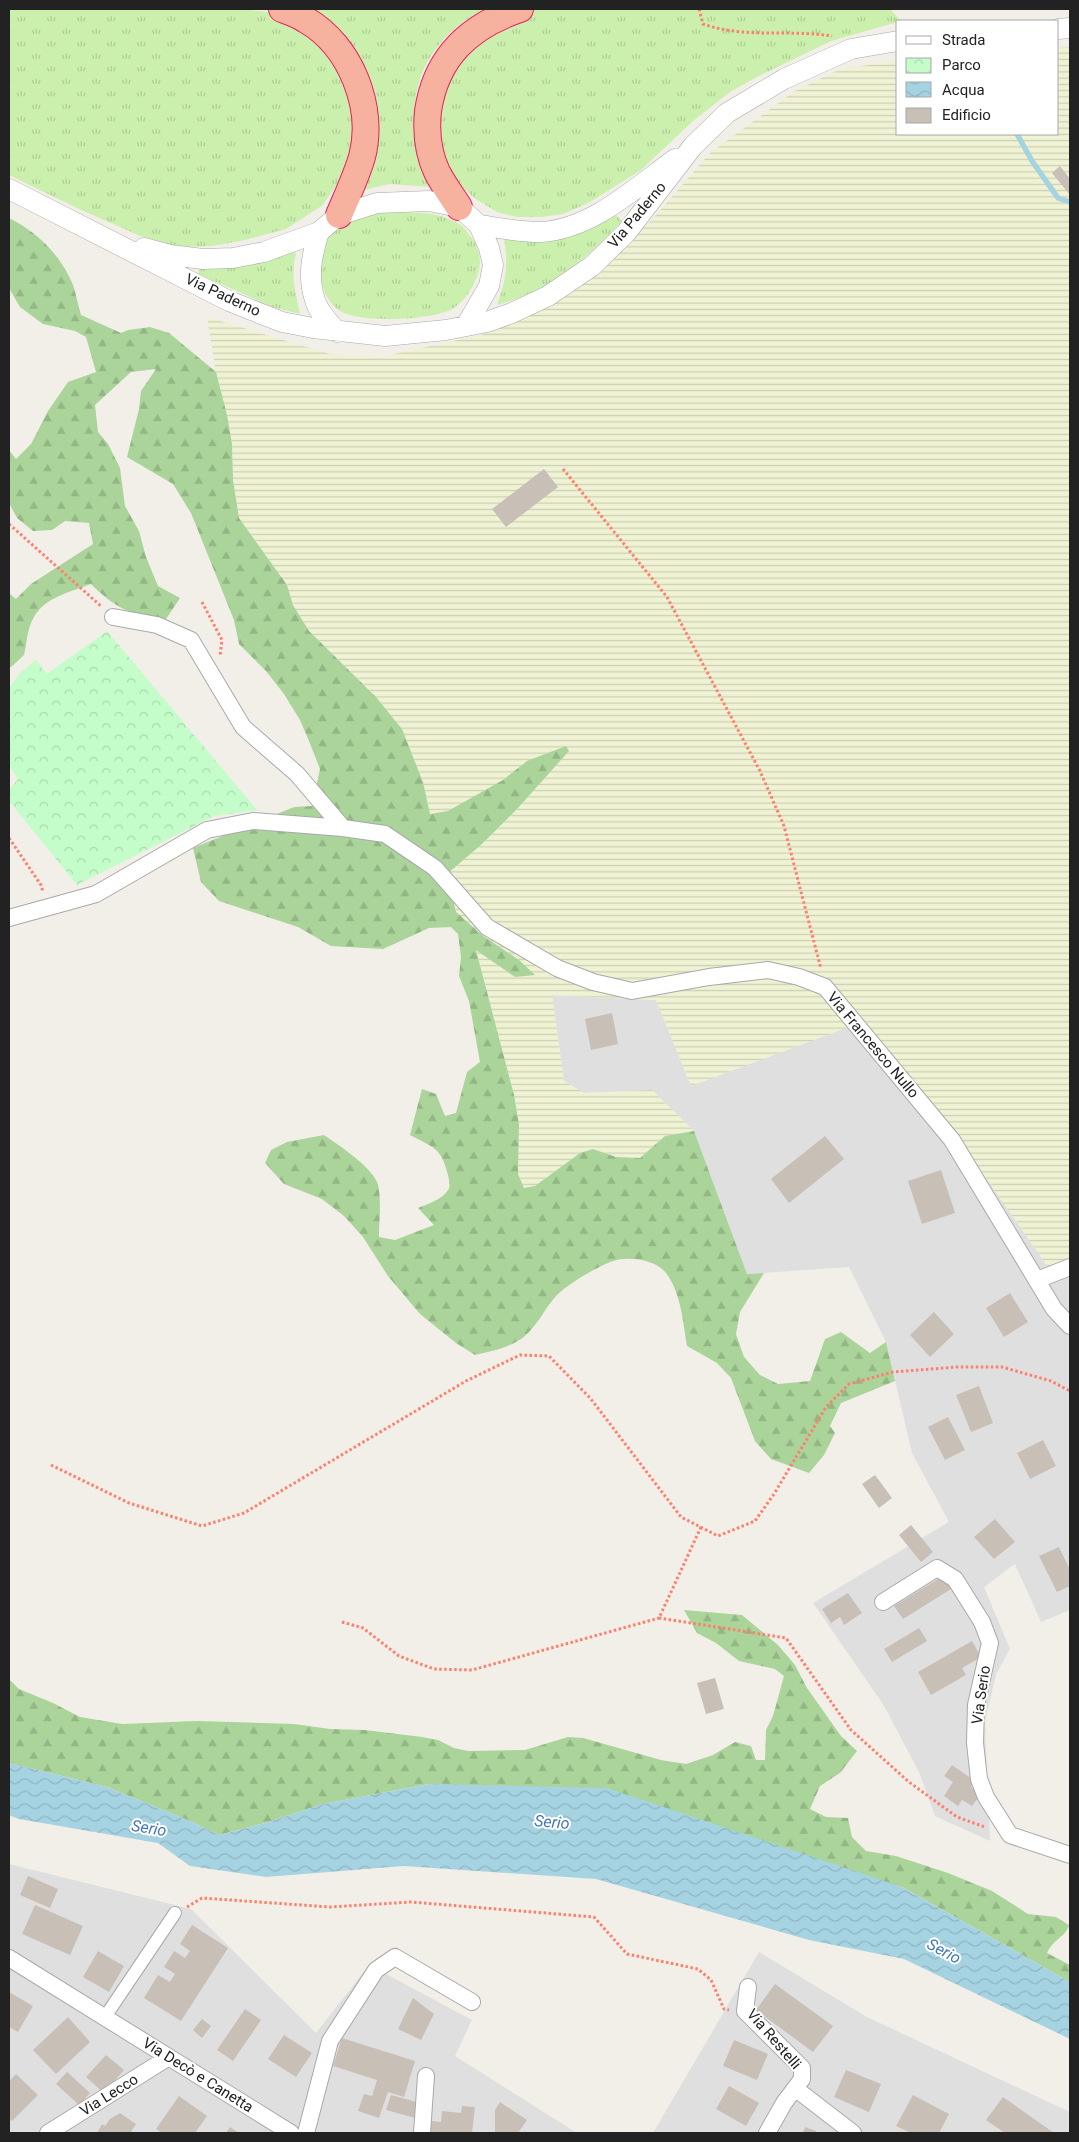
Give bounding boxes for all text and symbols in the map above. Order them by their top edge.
legend [896,20,1059,135]
text: Strada [942,31,985,49]
text: Parco [942,56,981,74]
text: Acqua [942,81,985,99]
text: Edificio [942,106,991,124]
street label: Via Paderno [604,178,670,252]
street label: Via Paderno [183,270,263,320]
street label: Via Francesco Nullo [823,988,923,1102]
street label: Via Serio [968,1664,994,1726]
water label: Serio [534,1811,571,1833]
water label: Serio [130,1816,168,1840]
water label: Serio [924,1934,964,1968]
street label: Via Restelli [743,2005,805,2073]
street label: Via Decò e Canetta [139,2034,257,2116]
street label: Via Lecco [77,2070,141,2120]

